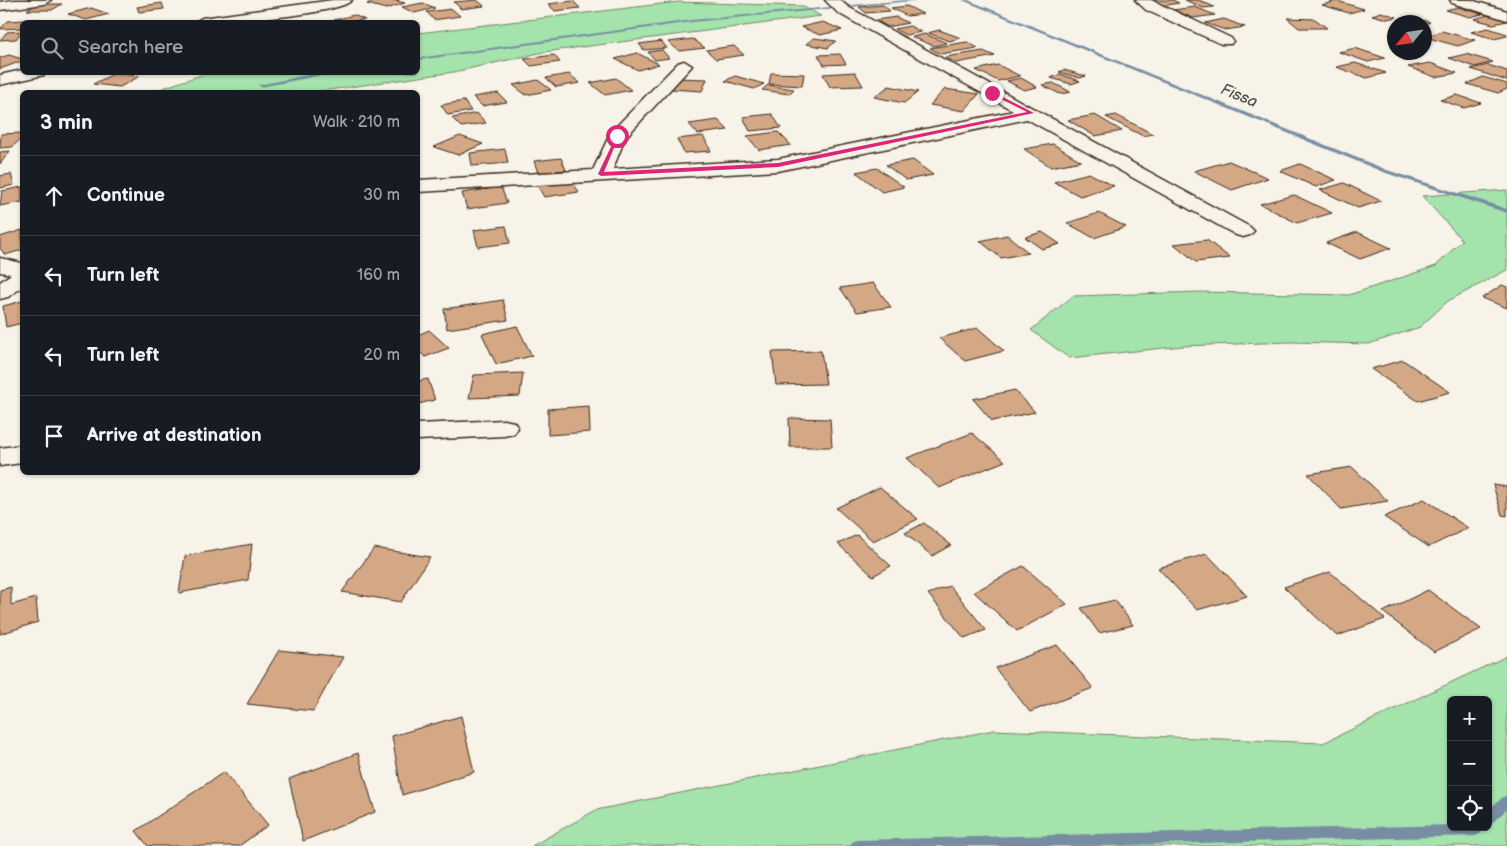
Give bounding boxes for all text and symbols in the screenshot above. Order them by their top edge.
north arrow [1387,15,1432,60]
search box [20,20,420,75]
icon: search [38,34,66,62]
text: Search here [78,36,183,59]
water label: Fissa [1218,80,1260,112]
route end [981,82,1004,105]
text: 3 min [40,110,93,135]
text: Walk · 210 m [313,113,400,132]
route start [606,125,629,148]
icon: ahead [40,182,68,210]
text: Continue [87,184,165,207]
text: 30 m [363,186,400,205]
icon: left [40,262,68,290]
text: Turn left [87,264,159,287]
text: 160 m [357,266,400,285]
icon: left [40,342,68,370]
text: Turn left [87,344,159,367]
text: 20 m [364,346,400,365]
icon: arrive [40,422,68,450]
text: Arrive at destination [87,424,262,447]
map controls [1447,696,1492,831]
button: + [1447,696,1492,741]
button: − [1447,741,1492,786]
button: locate [1447,786,1492,831]

